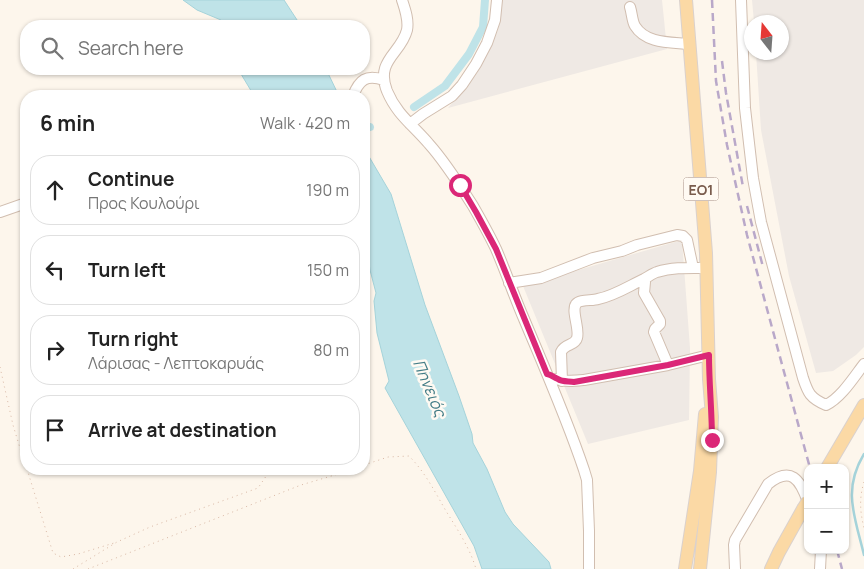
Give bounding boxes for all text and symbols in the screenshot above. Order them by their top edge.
north arrow [744,15,789,60]
search box [20,20,370,75]
icon: search [38,34,66,62]
text: Search here [78,35,184,61]
text: 6 min [40,109,95,137]
text: Walk · 420 m [260,112,350,134]
text: Continue [88,166,174,192]
route start [449,174,472,197]
icon: ahead [41,176,69,204]
road number: ΕΟ1 [684,178,718,200]
text: 190 m [306,179,349,201]
text: Προς Κουλούρι [88,192,200,214]
icon: left [41,256,69,284]
text: Turn left [88,257,166,283]
text: 150 m [307,259,349,281]
text: Turn right [88,326,178,352]
icon: right [41,336,69,364]
text: 80 m [313,339,349,361]
text: Λάρισας - Λεπτοκαρυάς [88,352,264,374]
water label: Πηνειός [408,356,452,421]
icon: arrive [41,416,69,444]
text: Arrive at destination [88,417,277,443]
route end [701,429,724,452]
map controls [804,464,849,554]
button: + [804,464,849,509]
button: − [804,509,849,554]

